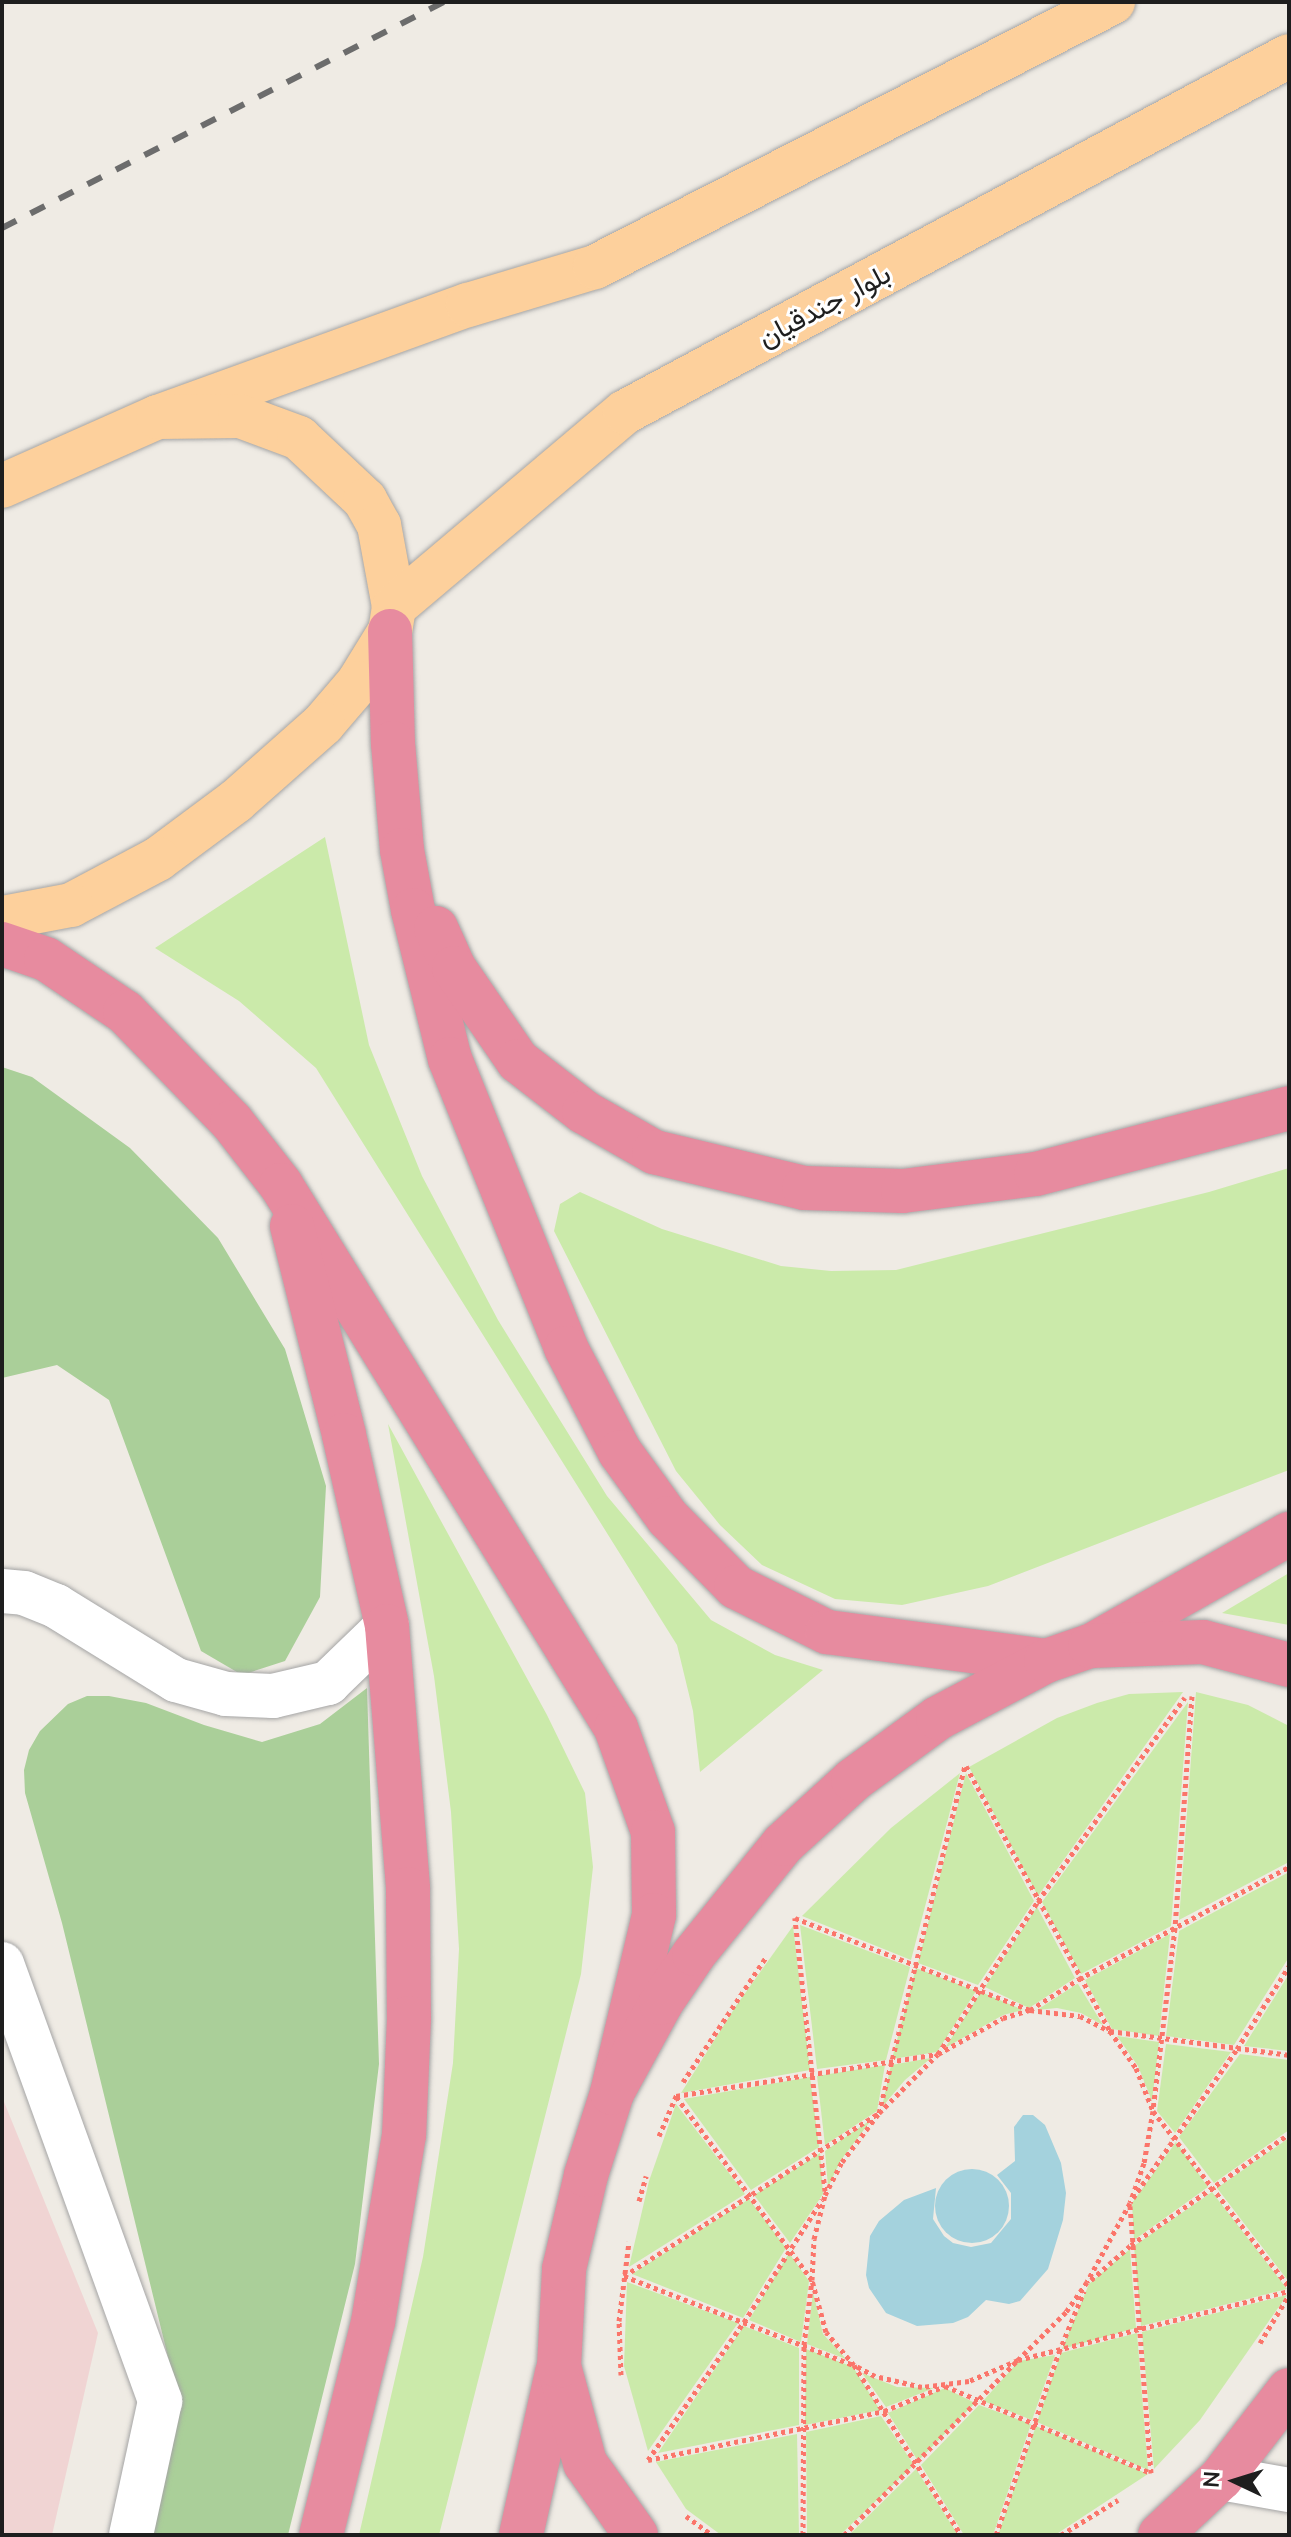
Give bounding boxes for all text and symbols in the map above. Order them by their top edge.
street label: بلوار جندقیان [752,256,896,354]
north arrow [1195,2441,1275,2521]
text: N [1197,2470,1226,2489]

